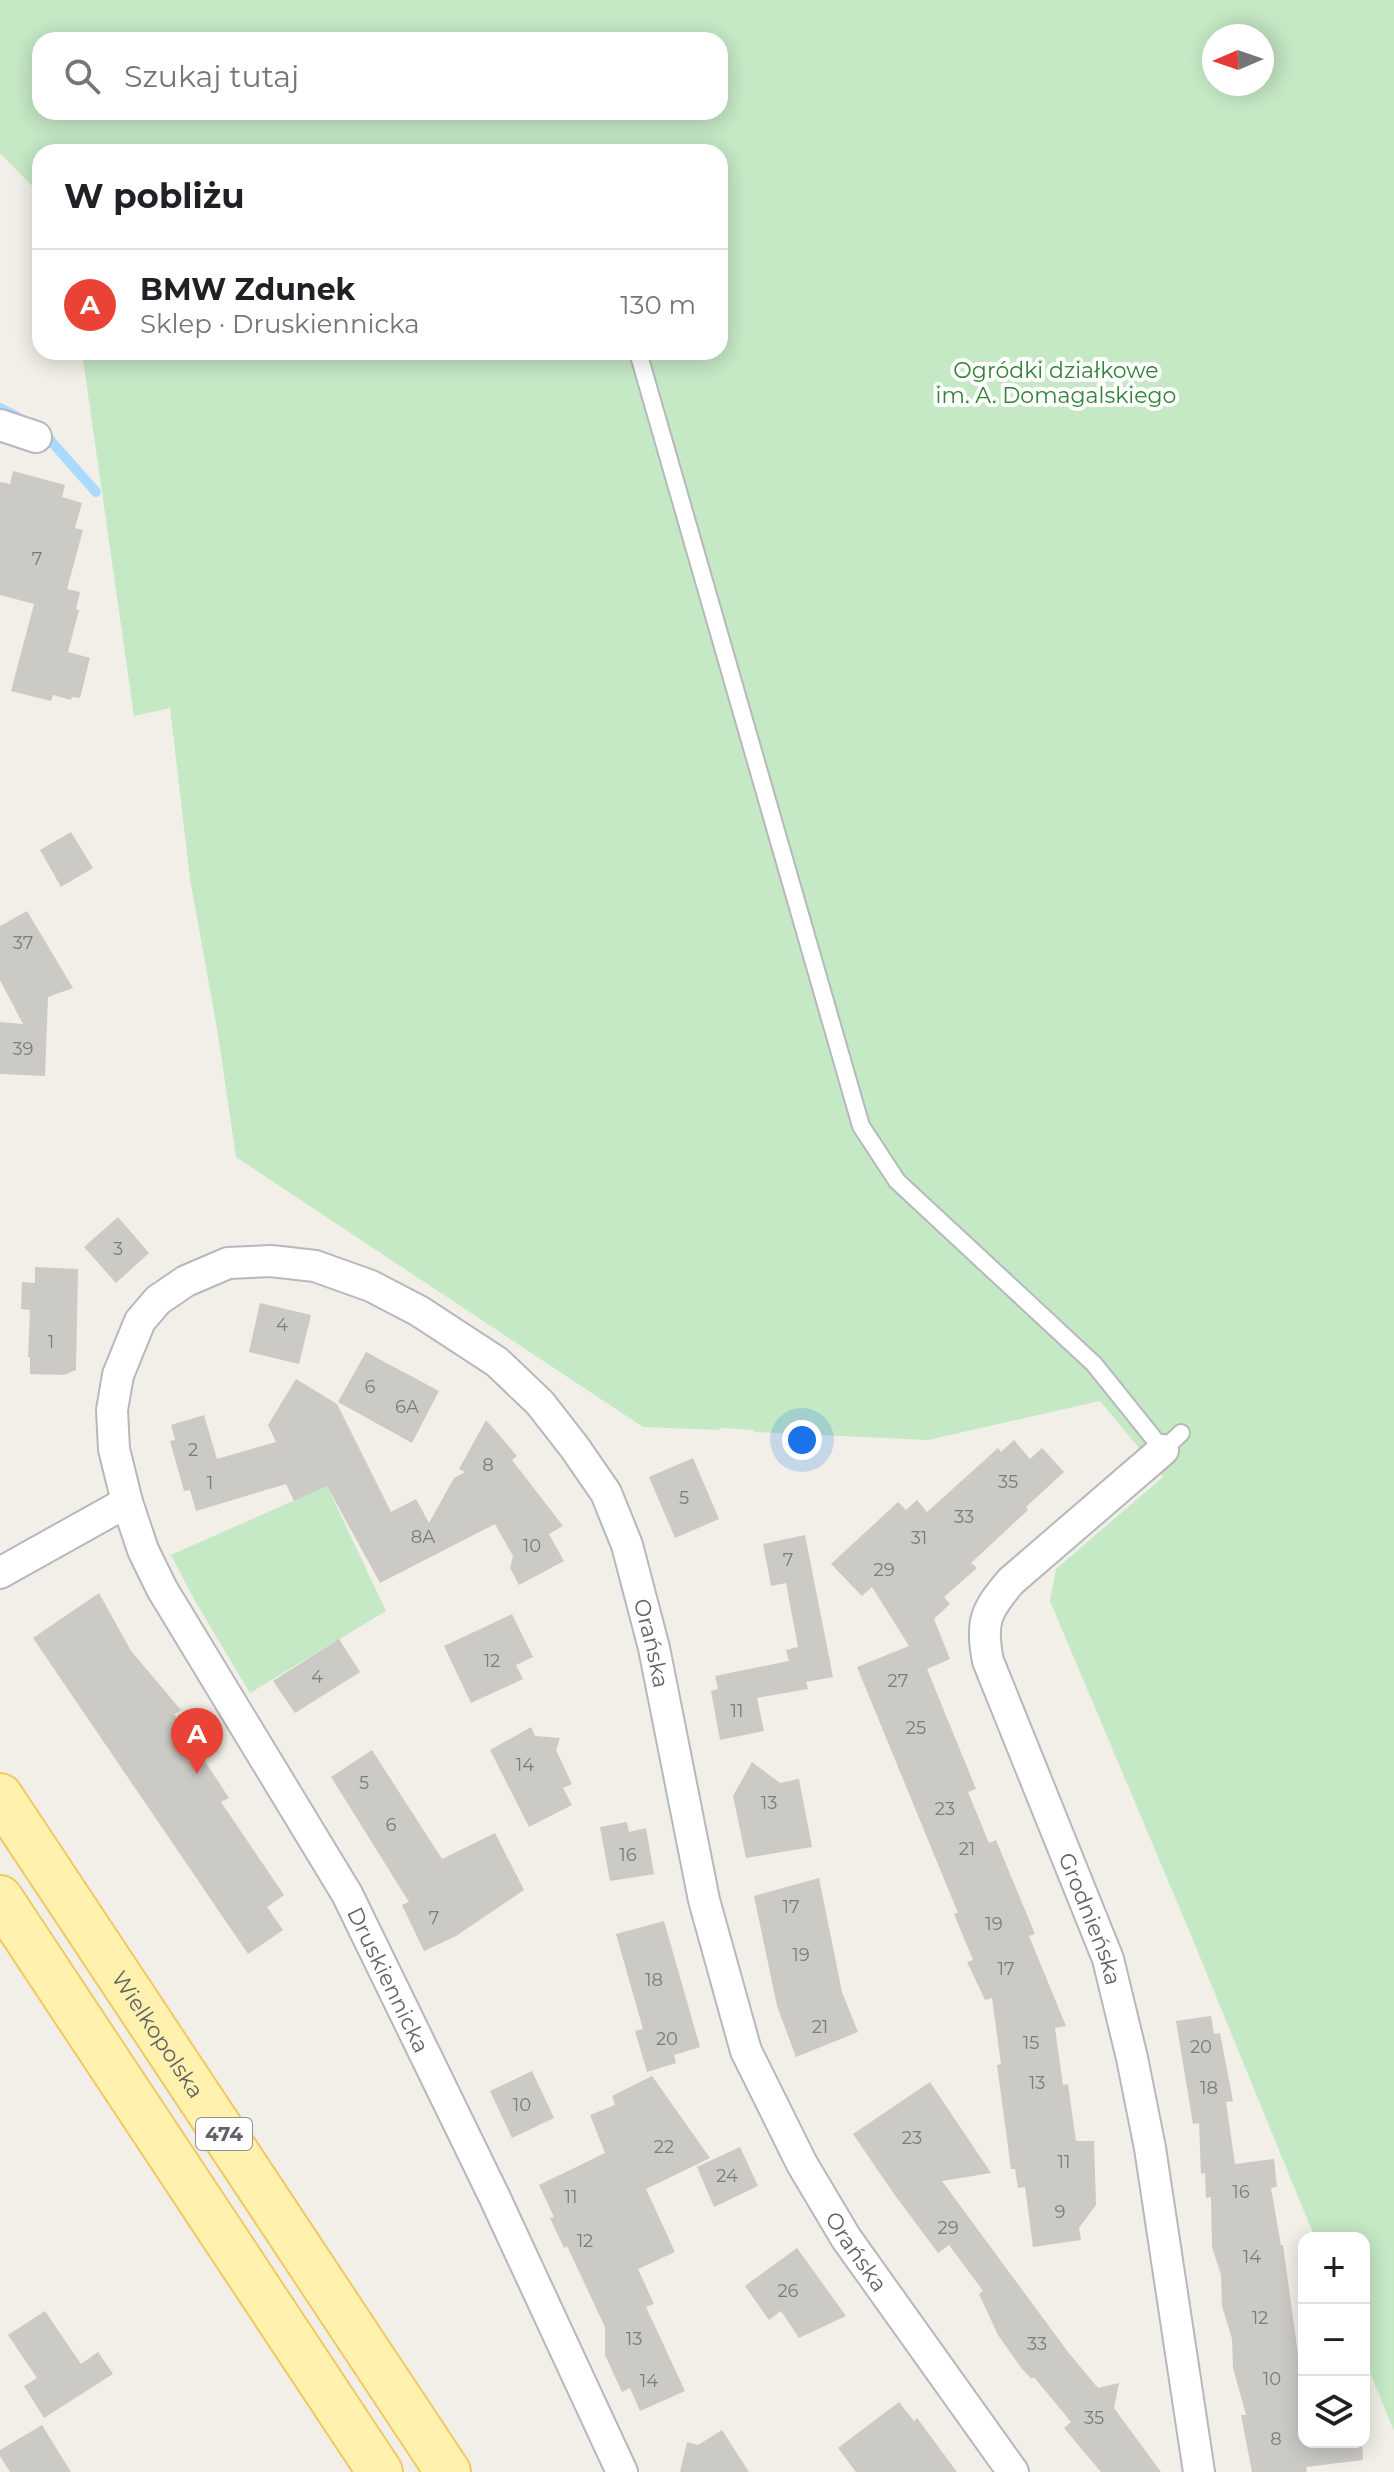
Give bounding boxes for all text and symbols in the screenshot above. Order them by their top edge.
north arrow [1202,24,1274,96]
search box [32,32,728,120]
icon: search [60,54,104,98]
text: Szukaj tutaj [124,58,299,95]
text: W pobliżu [64,175,245,217]
text: BMW Zdunek [140,271,355,308]
text: A [80,289,100,321]
text: 130 m [620,289,696,321]
text: Sklep · Druskiennicka [140,308,420,340]
park label: Ogródki działkowe im. A. Domagalskiego [936,357,1176,409]
house number: 7 [32,548,42,570]
house number: 37 [13,932,33,954]
house number: 39 [12,1038,34,1060]
house number: 3 [113,1238,123,1260]
house number: 4 [276,1314,288,1336]
house number: 1 [48,1331,54,1353]
house number: 6 [365,1376,376,1398]
house number: 6A [395,1396,419,1418]
your location [782,1420,822,1460]
house number: 2 [188,1439,198,1461]
house number: 8 [482,1454,494,1476]
house number: 35 [998,1471,1018,1493]
house number: 1 [207,1472,213,1494]
house number: 5 [679,1487,689,1509]
house number: 33 [954,1506,974,1528]
house number: 8A [411,1526,435,1548]
house number: 31 [911,1527,927,1549]
house number: 10 [523,1535,541,1557]
house number: 7 [783,1549,793,1571]
house number: 29 [873,1559,895,1581]
street label: Orańska [628,1596,675,1690]
house number: 12 [484,1650,500,1672]
house number: 4 [311,1666,323,1688]
house number: 27 [888,1670,908,1692]
house number: 11 [731,1700,744,1722]
pin: A [171,1708,223,1774]
house number: 25 [906,1717,926,1739]
house number: 14 [516,1754,534,1776]
house number: 5 [359,1772,369,1794]
house number: 13 [761,1792,777,1814]
house number: 23 [935,1798,955,1820]
house number: 6 [386,1814,397,1836]
house number: 21 [959,1838,975,1860]
house number: 16 [619,1844,637,1866]
street label: Grodnieńska [1053,1848,1127,1988]
house number: 17 [782,1896,800,1918]
street label: Druskiennicka [341,1903,435,2057]
house number: 7 [429,1907,439,1929]
house number: 19 [985,1913,1003,1935]
house number: 19 [792,1944,810,1966]
house number: 17 [997,1958,1015,1980]
street label: Wielkopolska [106,1966,210,2103]
house number: 18 [645,1969,663,1991]
house number: 21 [812,2016,828,2038]
house number: 20 [656,2028,678,2050]
house number: 15 [1023,2032,1039,2054]
house number: 20 [1190,2036,1212,2058]
house number: 13 [1029,2072,1045,2094]
house number: 18 [1200,2077,1218,2099]
house number: 10 [513,2094,531,2116]
road number: 474 [196,2118,252,2150]
house number: 23 [902,2127,922,2149]
house number: 22 [654,2136,674,2158]
house number: 11 [1058,2151,1071,2173]
house number: 24 [716,2165,738,2187]
house number: 16 [1232,2181,1250,2203]
house number: 11 [565,2186,578,2208]
house number: 9 [1055,2201,1066,2223]
street label: Orańska [820,2207,893,2297]
house number: 29 [937,2217,959,2239]
house number: 12 [577,2230,593,2252]
map controls [1298,2232,1370,2448]
button: + [1298,2232,1370,2304]
house number: 14 [1243,2246,1261,2268]
house number: 26 [777,2280,799,2302]
button: − [1298,2304,1370,2376]
house number: 12 [1252,2307,1268,2329]
house number: 13 [626,2328,642,2350]
house number: 33 [1027,2333,1047,2355]
house number: 10 [1263,2368,1281,2390]
house number: 14 [640,2370,658,2392]
button: layers [1298,2376,1370,2448]
house number: 35 [1084,2407,1104,2429]
house number: 8 [1270,2428,1282,2450]

